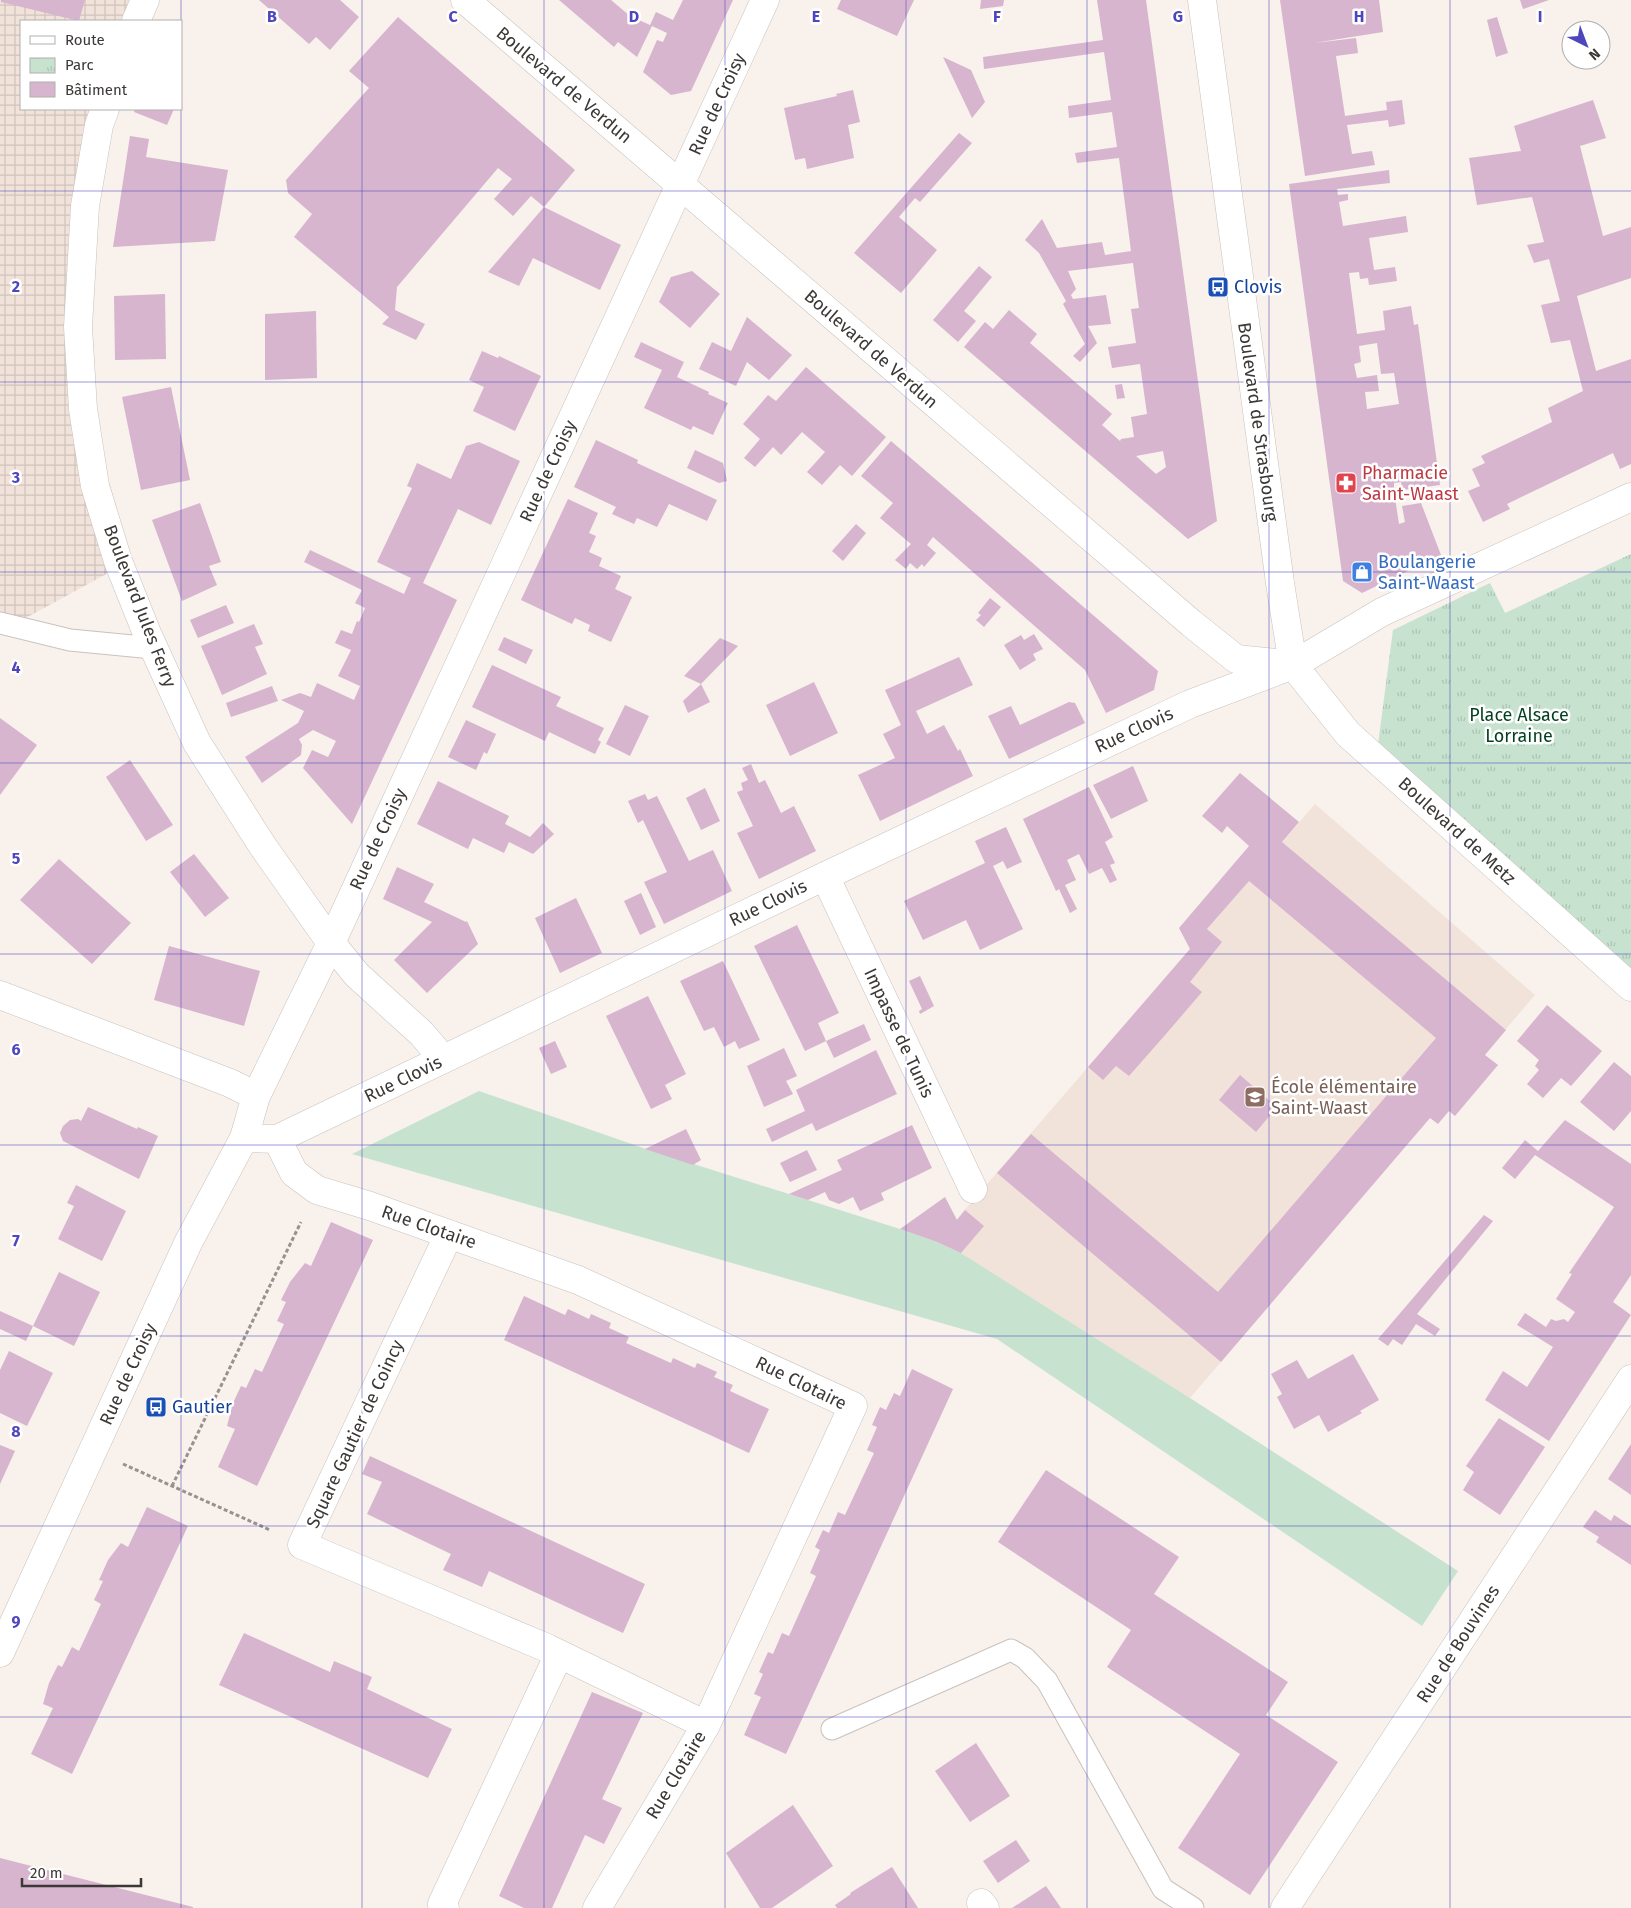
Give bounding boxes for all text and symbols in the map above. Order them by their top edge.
text: B [267,7,277,26]
text: C [448,7,458,26]
text: D [629,7,639,26]
text: E [812,7,820,26]
text: F [993,7,1001,26]
text: G [1173,7,1183,26]
text: H [1354,7,1364,26]
text: I [1538,7,1542,26]
legend [20,20,182,110]
north arrow [1561,20,1611,70]
street label: Boulevard de Verdun [492,22,636,148]
text: Route [65,31,105,49]
text: N [1585,45,1604,64]
street label: Rue de Croisy [684,49,750,159]
text: Parc [65,56,94,74]
text: Bâtiment [65,81,128,99]
bus stop icon: Clovis [1206,275,1230,299]
place label: Clovis [1234,276,1282,298]
text: 2 [12,277,20,296]
street label: Boulevard de Verdun [800,285,942,413]
street label: Boulevard de Strasbourg [1233,321,1283,524]
street label: Rue de Croisy [515,416,581,526]
place label: Pharmacie Saint-Waast [1362,462,1459,505]
text: 3 [11,468,20,487]
pharmacy icon: Pharmacie Saint-Waast [1334,471,1358,495]
street label: Boulevard Jules Ferry [99,522,181,690]
place label: Boulangerie Saint-Waast [1378,551,1476,594]
shop icon: Boulangerie Saint-Waast [1350,560,1374,584]
text: 4 [11,658,21,677]
street label: Rue Clovis [1091,702,1177,758]
park label: Place Alsace Lorraine [1469,704,1569,747]
street label: Boulevard de Metz [1394,772,1520,890]
street label: Rue de Croisy [345,784,411,894]
text: 5 [12,849,21,868]
street label: Rue Clovis [726,875,810,931]
street label: Impasse de Tunis [859,965,939,1101]
text: 6 [11,1040,21,1059]
street label: Rue Clovis [361,1051,445,1107]
place label: École élémentaire Saint-Waast [1271,1075,1417,1119]
school or university icon: École élémentaire Saint-Waast [1243,1085,1267,1109]
street label: Rue Clotaire [379,1200,479,1254]
text: 7 [12,1231,20,1250]
street label: Rue de Croisy [95,1319,161,1429]
street label: Square Gautier de Coincy [302,1336,408,1532]
street label: Rue Clotaire [752,1351,850,1415]
bus stop icon: Gautier [144,1395,168,1419]
place label: Gautier [172,1396,232,1418]
text: 8 [11,1422,21,1441]
street label: Rue de Bouvines [1412,1581,1504,1707]
text: 9 [12,1612,21,1631]
street label: Rue Clotaire [641,1727,711,1823]
scale bar [22,1856,141,1888]
text: 20 m [30,1864,63,1882]

